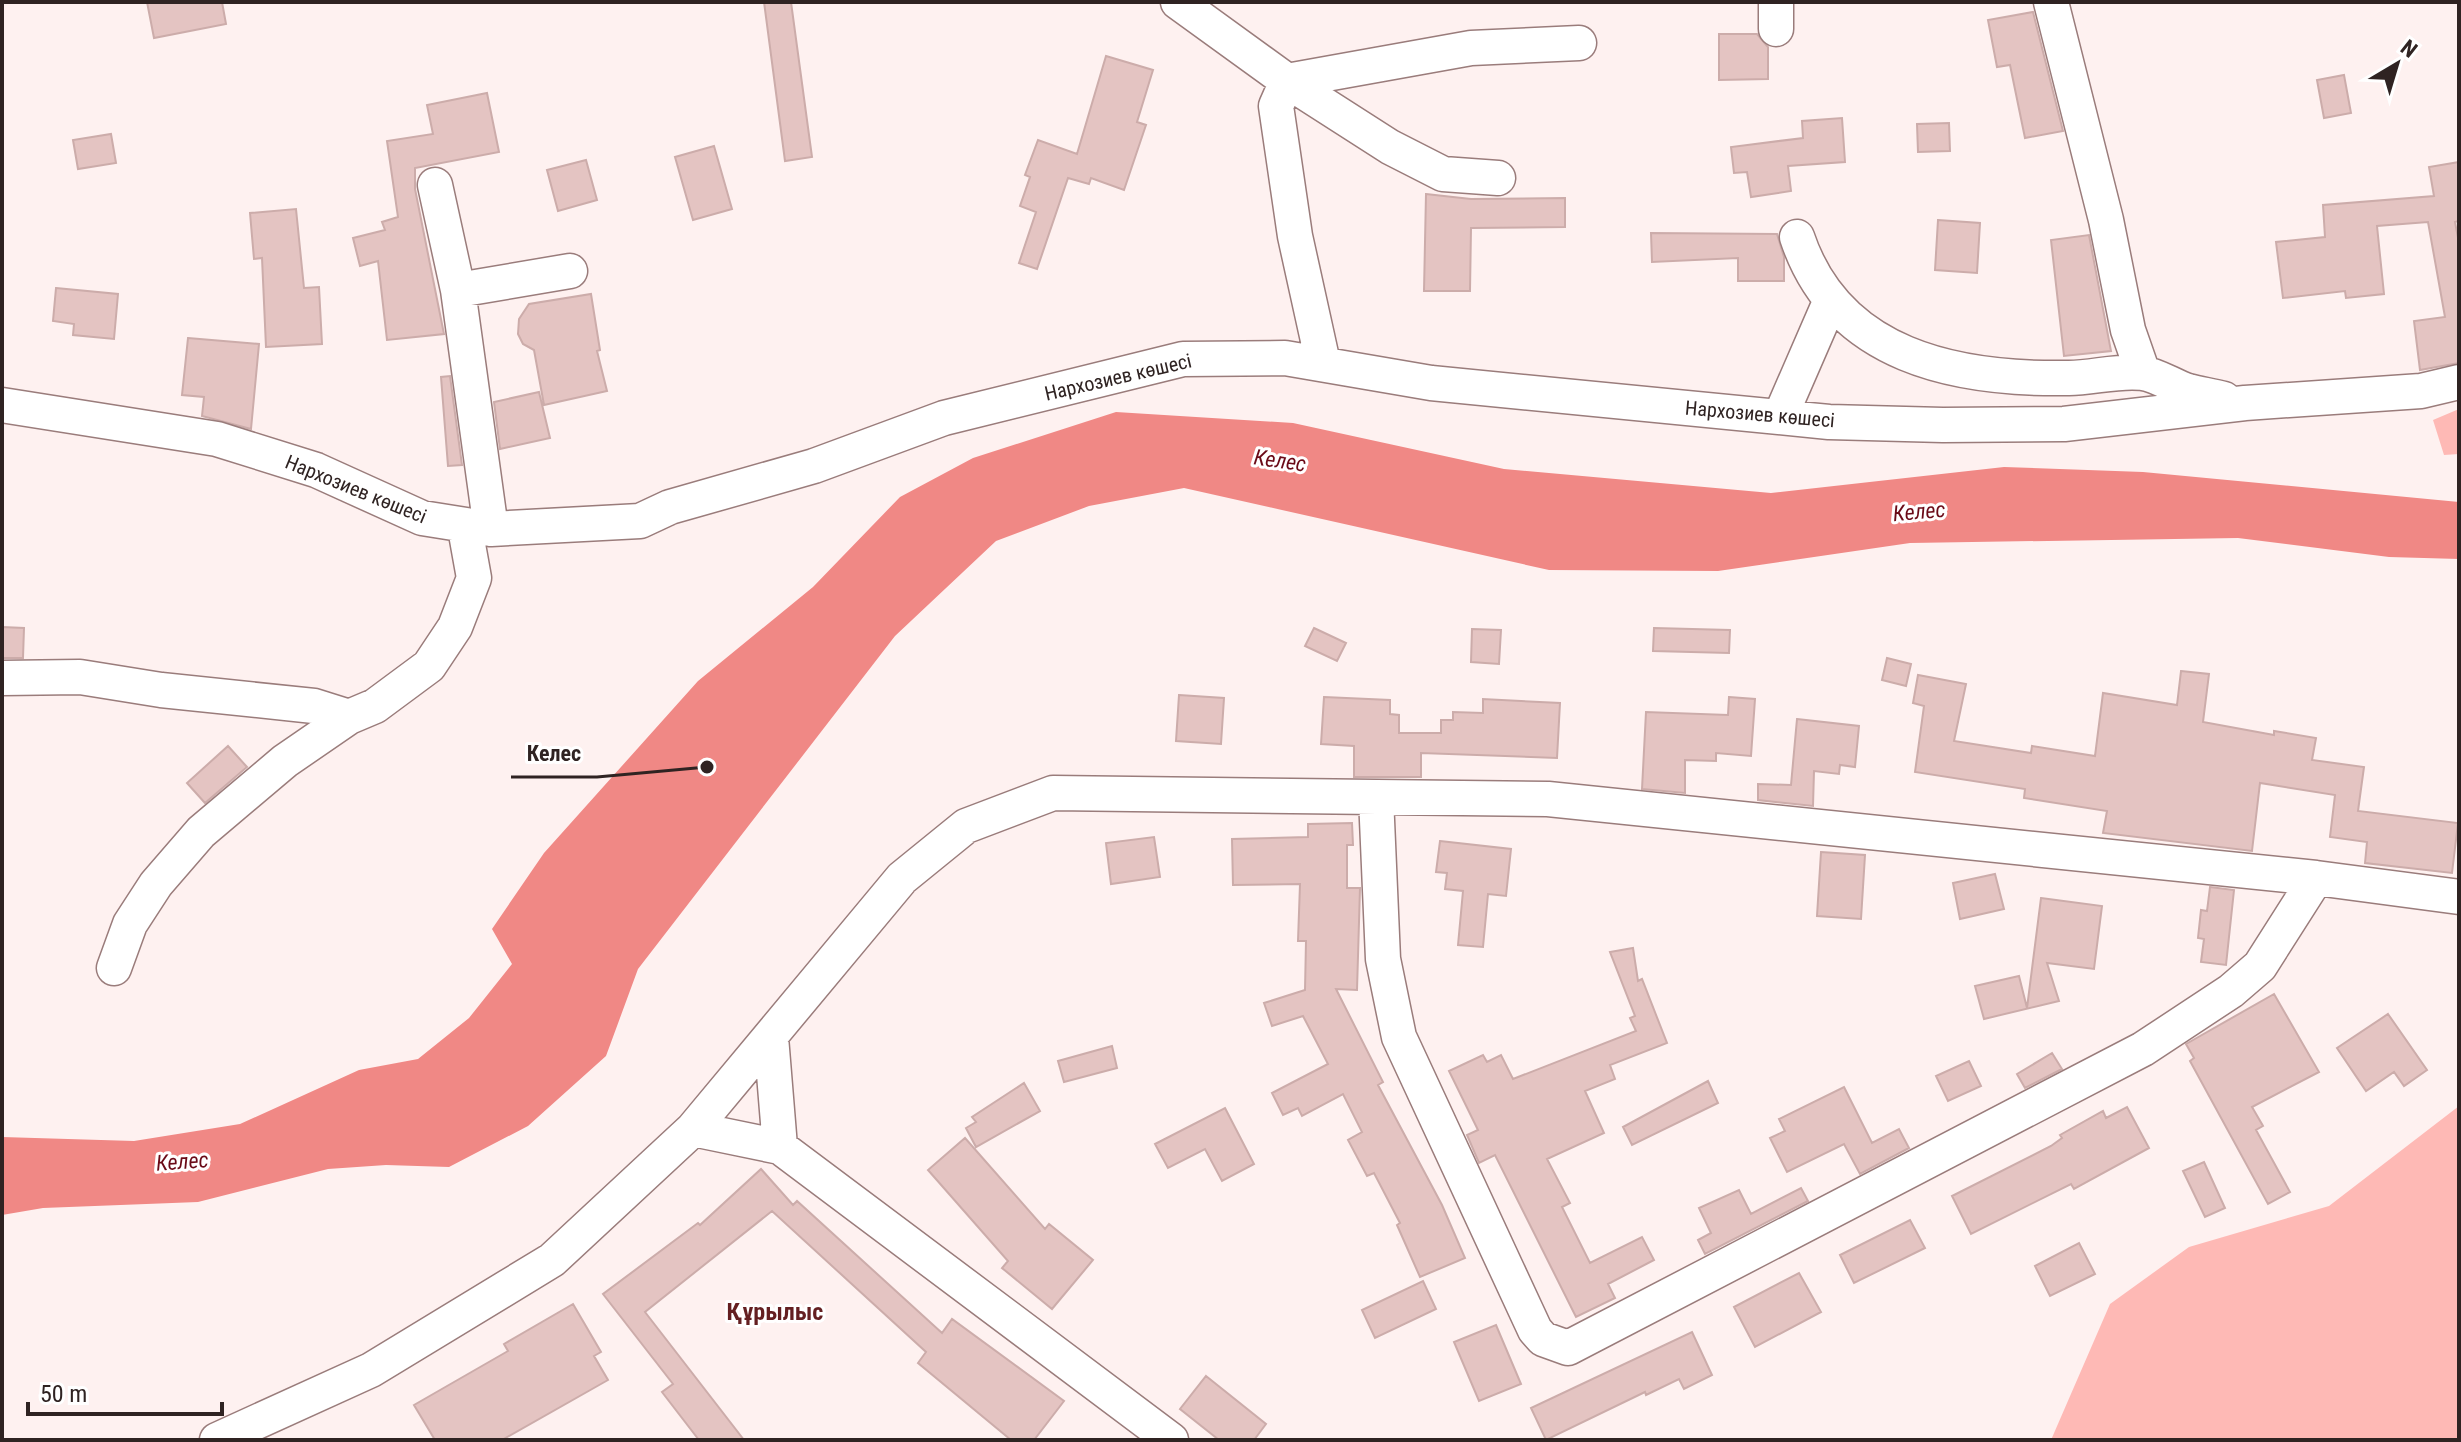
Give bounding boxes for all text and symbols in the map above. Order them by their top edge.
north arrow [2357,24,2437,104]
text: N [2396,35,2422,63]
street label: Нархозиев көшесі [1042,348,1194,406]
street label: Нархозиев көшесі [1684,396,1836,432]
water label: Келес [1252,444,1308,477]
street label: Нархозиев көшесі [282,450,430,528]
water label: Келес [1892,497,1946,526]
callout: Келес [511,731,597,777]
text: Келес [527,741,581,766]
water label: Келес [155,1147,209,1176]
district label: Құрылыс [727,1298,823,1326]
scale bar [28,1366,222,1416]
text: 50 m [40,1380,87,1408]

